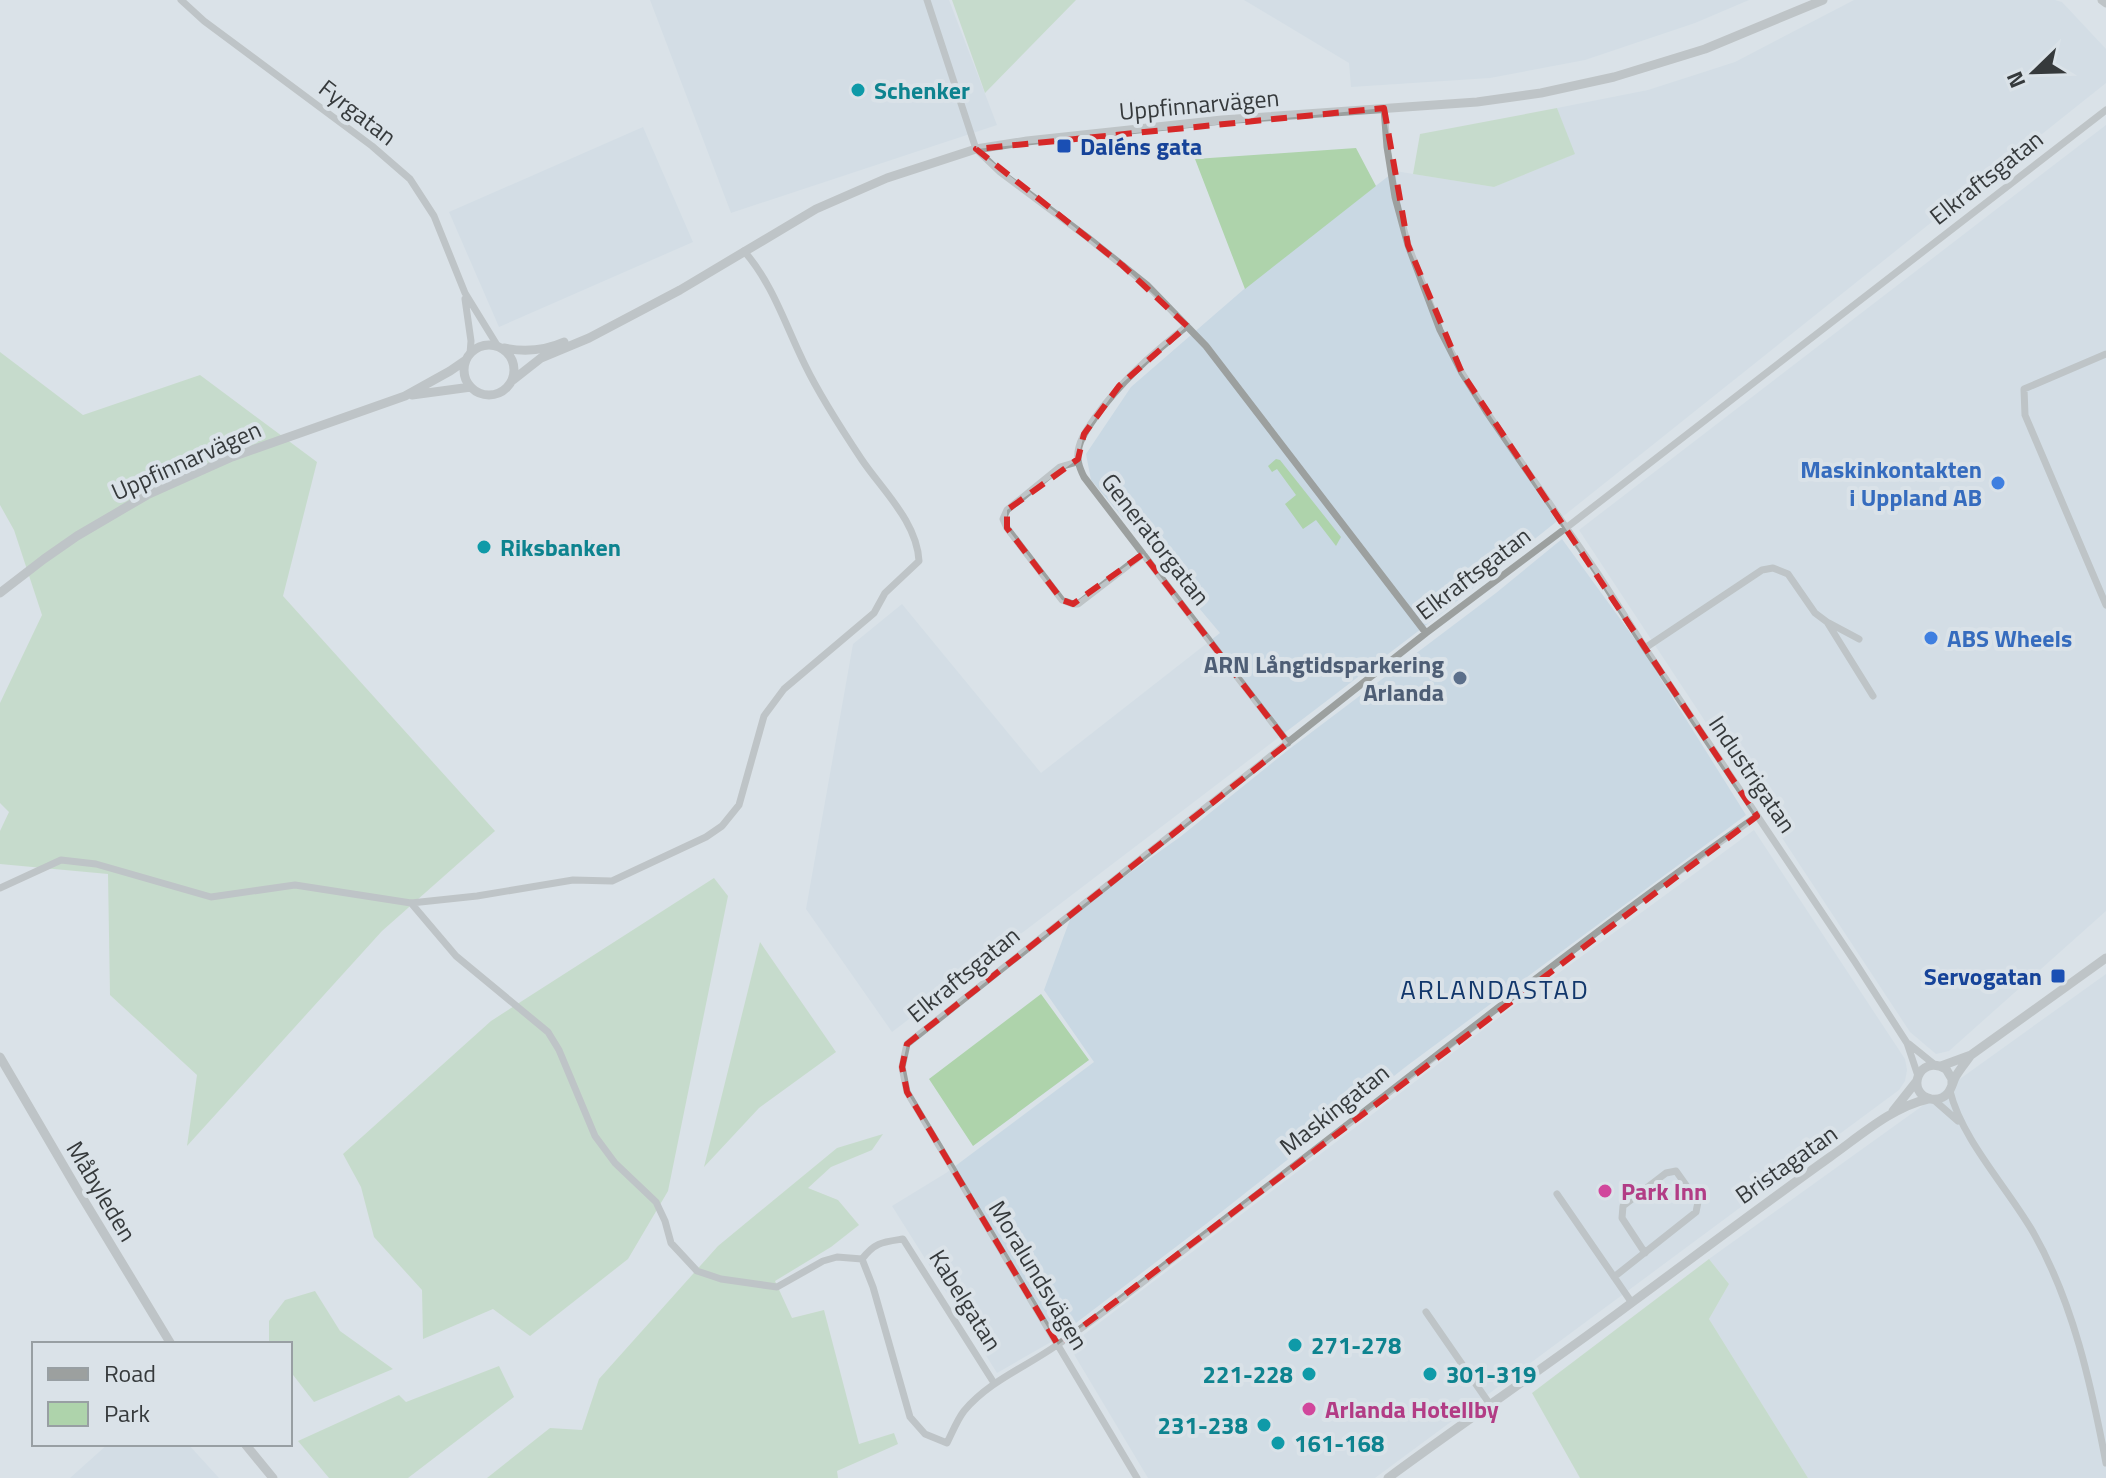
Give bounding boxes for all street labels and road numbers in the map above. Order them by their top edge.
street label: Fyrgatan [312,70,404,154]
street label: Uppfinnarvägen [1117,79,1281,129]
street label: Elkraftsgatan [1921,121,2051,233]
street label: Uppfinnarvägen [105,411,267,509]
street label: Generatorgatan [1093,465,1219,613]
street label: Elkraftsgatan [1408,518,1538,628]
street label: Industrigatan [1700,708,1806,840]
street label: Elkraftsgatan [899,917,1027,1031]
street label: Maskingatan [1271,1055,1397,1163]
street label: Bristagatan [1727,1116,1845,1212]
street label: Måbyleden [58,1134,146,1248]
street label: Moralundsvägen [980,1193,1098,1357]
street label: Kabelgatan [921,1242,1011,1358]

